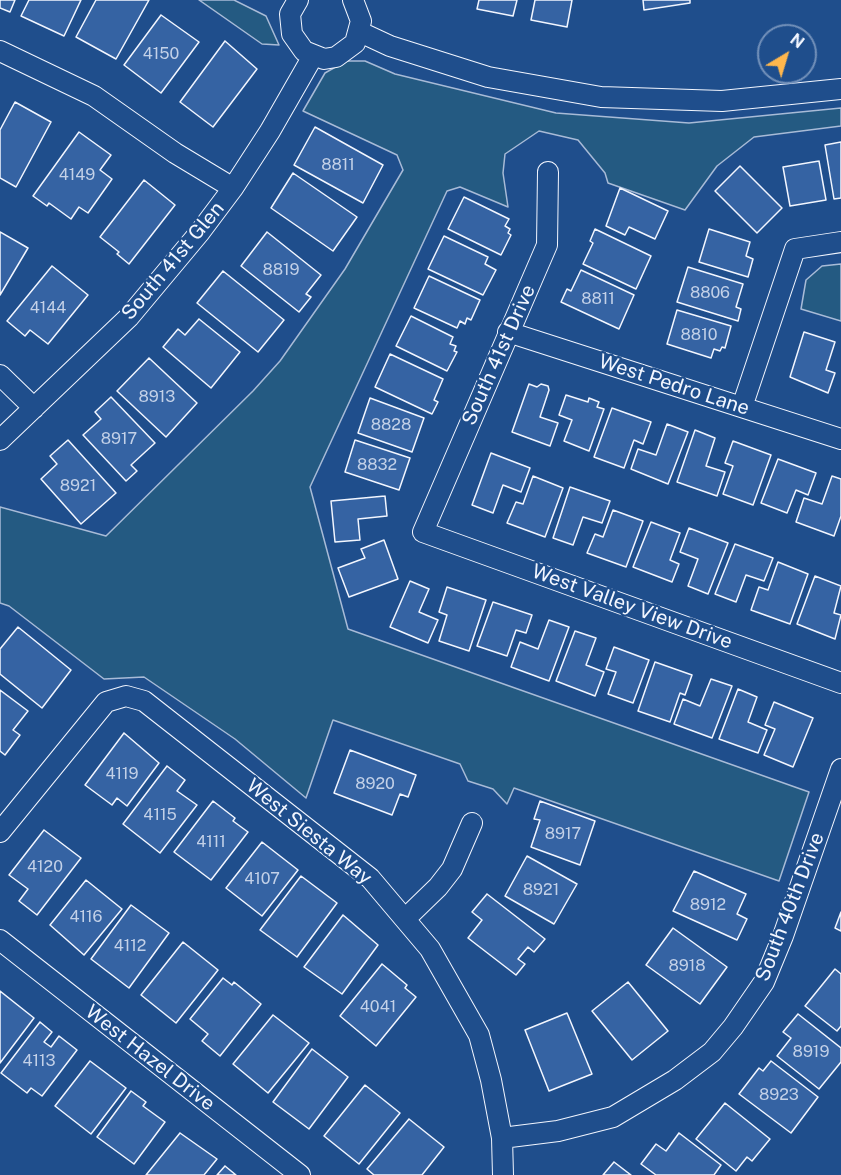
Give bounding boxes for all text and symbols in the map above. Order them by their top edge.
north arrow [757,24,817,84]
text: N [786,30,808,52]
house number: 4150 [143,44,179,64]
house number: 8811 [321,155,355,175]
house number: 4149 [59,165,95,185]
street label: South 41st Glen [117,197,229,325]
house number: 8819 [262,260,300,280]
street label: South 41st Drive [457,281,541,429]
house number: 8806 [690,283,730,303]
house number: 8811 [581,289,615,309]
house number: 4144 [30,298,66,318]
house number: 8810 [681,325,717,345]
street label: West Pedro Lane [596,349,752,421]
house number: 8913 [139,387,175,407]
house number: 8828 [371,415,411,435]
house number: 8917 [101,429,137,449]
house number: 8832 [357,455,397,475]
house number: 8921 [60,476,96,496]
street label: West Valley View Drive [528,560,736,654]
house number: 4119 [105,764,139,784]
street label: West Siesta Way [241,774,377,890]
house number: 8920 [355,774,395,794]
house number: 4115 [143,805,177,825]
house number: 8917 [545,824,581,844]
street label: South 40th Drive [751,829,829,985]
house number: 4111 [196,832,226,852]
house number: 4120 [27,857,63,877]
house number: 4107 [244,869,280,889]
house number: 8921 [523,880,559,900]
house number: 8912 [690,895,726,915]
house number: 4116 [69,907,103,927]
house number: 4112 [114,936,146,956]
house number: 8918 [668,956,706,976]
house number: 4041 [360,997,396,1017]
street label: West Hazel Drive [80,1000,220,1116]
house number: 8919 [793,1042,829,1062]
house number: 4113 [22,1051,56,1071]
house number: 8923 [759,1085,799,1105]

